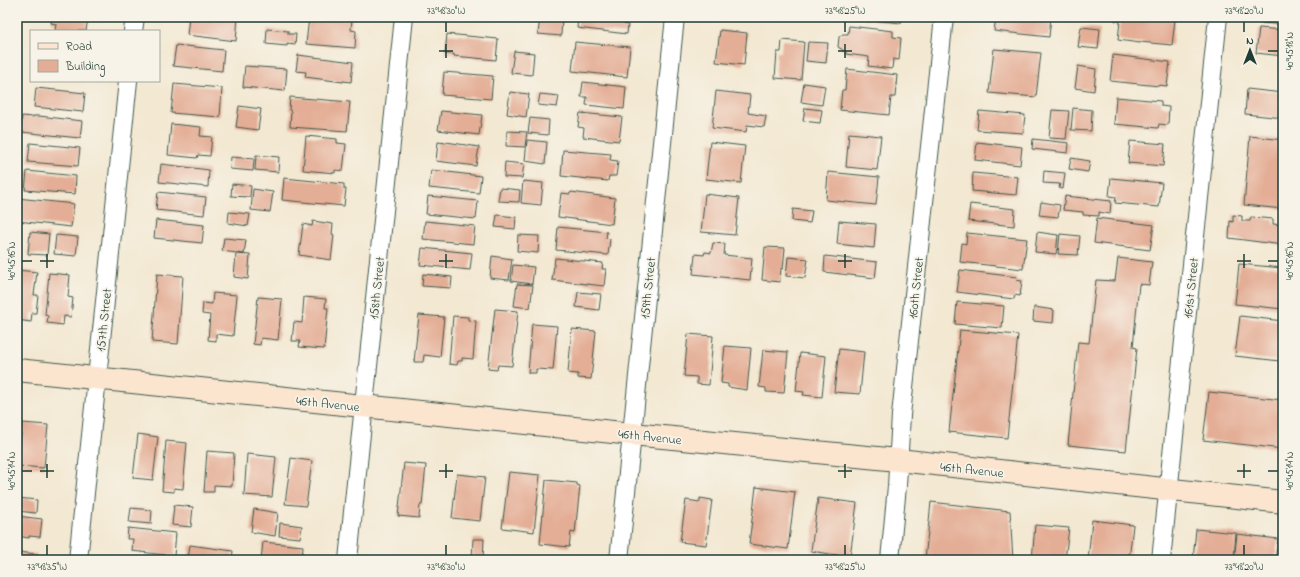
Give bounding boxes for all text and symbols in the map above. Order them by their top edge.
text: 73°48'30"W [427,4,465,19]
text: 73°48'25"W [825,4,866,19]
text: 73°48'20"W [1224,4,1264,19]
legend [30,30,160,82]
north arrow [1230,30,1270,70]
text: 40°45'18"N [1283,32,1298,70]
text: N [1246,33,1254,49]
text: Road [66,38,92,56]
text: Building [65,58,105,77]
text: 40°45'16"N [5,241,20,280]
text: 40°45'16"N [1283,241,1298,280]
street label: 158th Street [365,255,390,320]
street label: 159th Street [636,256,661,320]
street label: 160th Street [904,256,929,320]
street label: 161st Street [1179,256,1204,319]
street label: 157th Street [92,287,117,353]
street label: 46th Avenue [295,392,361,417]
street label: 46th Avenue [617,425,683,450]
text: 40°45'14"N [5,452,20,490]
text: 40°45'14"N [1283,452,1298,490]
street label: 46th Avenue [939,458,1005,483]
text: 73°48'35"W [27,560,67,575]
text: 73°48'30"W [427,560,465,575]
text: 73°48'25"W [825,560,866,575]
text: 73°48'20"W [1224,560,1264,575]

